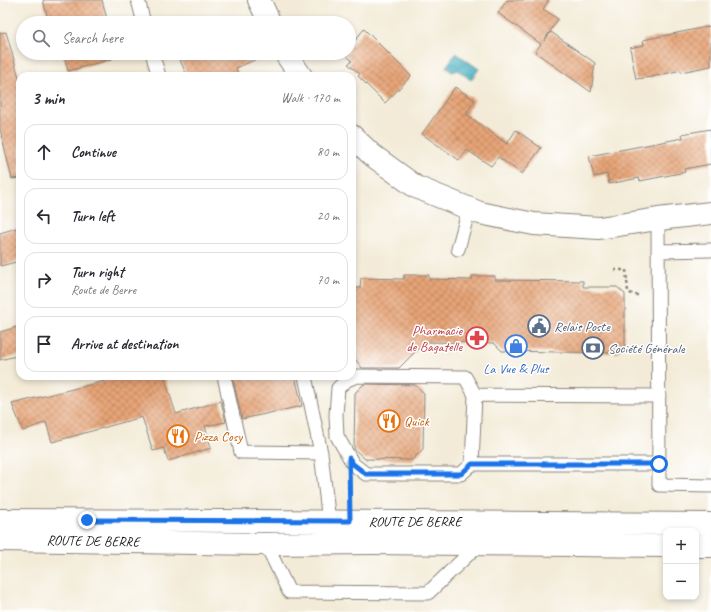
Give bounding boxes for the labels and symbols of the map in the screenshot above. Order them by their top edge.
public building icon: Relais Poste [526,313,552,339]
place label: Relais Poste [554,318,611,335]
place label: Pharmacie de Bagatelle [406,322,463,355]
pharmacy icon: Pharmacie de Bagatelle [464,325,490,351]
shop icon: La Vue & Plus [503,333,529,359]
bank icon: Société Générale [580,335,606,361]
place label: Société Générale [608,340,686,357]
place label: La Vue & Plus [483,360,550,377]
restaurant icon: Quick [376,408,402,434]
place label: Quick [404,413,430,430]
restaurant icon: Pizza Cosy [165,423,191,449]
place label: Pizza Cosy [194,428,244,445]
route start [650,455,668,473]
route end [78,511,96,529]
street label: ROUTE DE BERRE [369,513,464,530]
street label: ROUTE DE BERRE [46,532,142,550]

